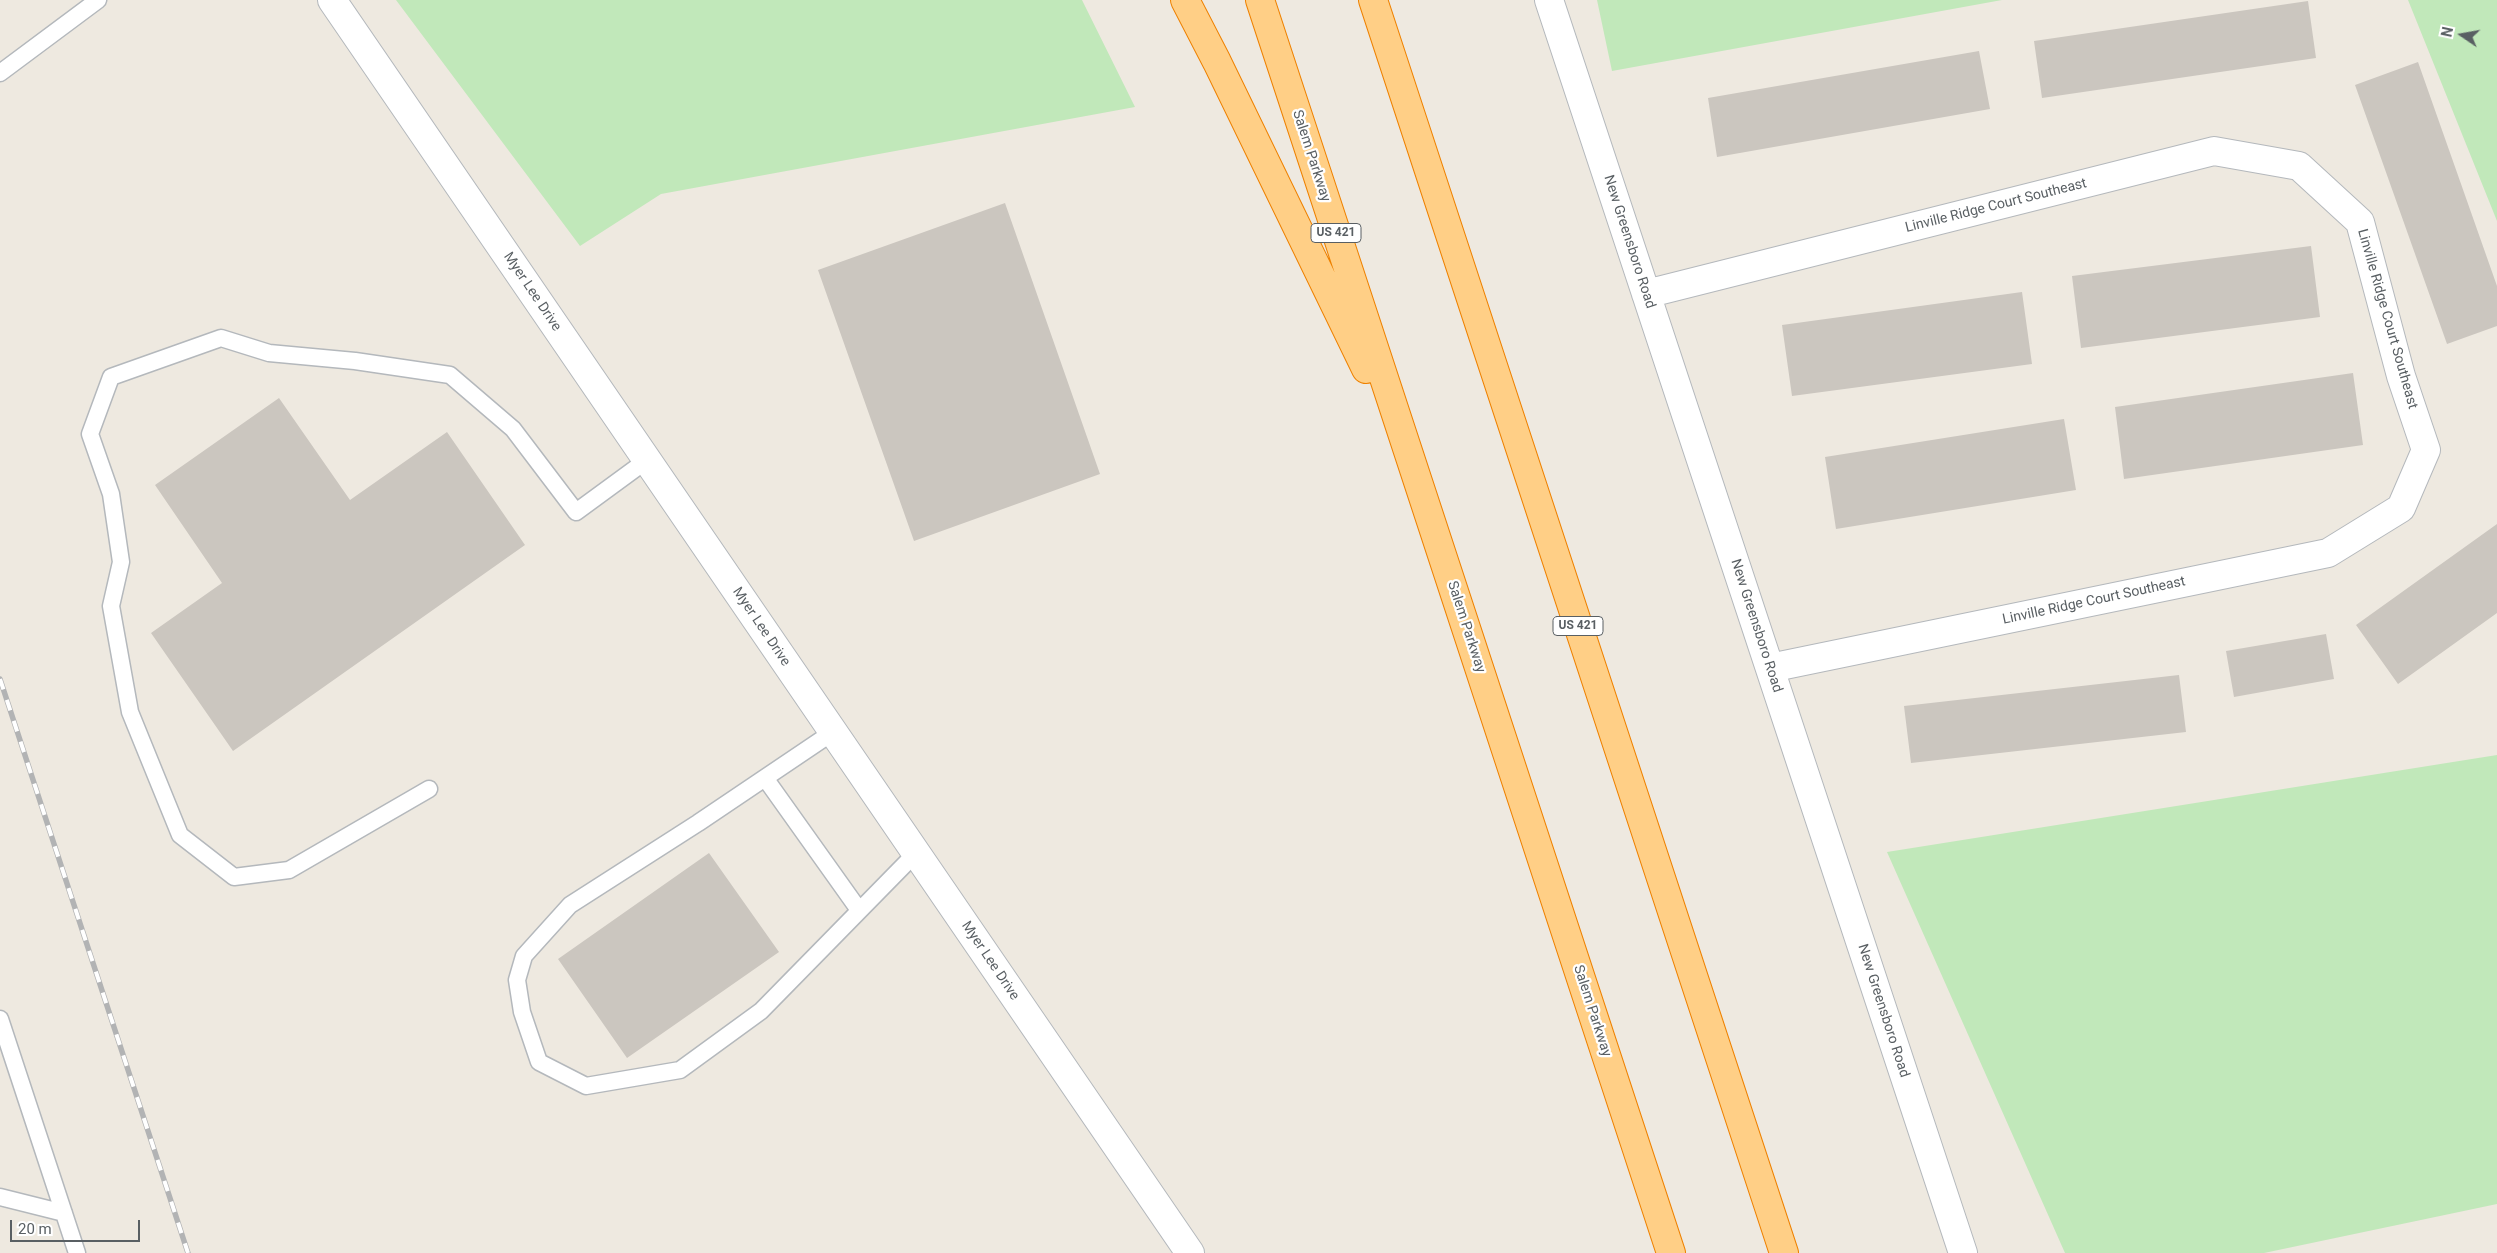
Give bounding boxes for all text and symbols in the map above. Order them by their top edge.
north arrow [2437,10,2487,60]
text: N [2438,25,2456,38]
street label: Salem Parkway [1288,108,1334,204]
street label: New Greensboro Road [1599,173,1659,311]
street label: Linville Ridge Court Southeast [1904,175,2088,237]
road number: US 421 [1311,224,1361,242]
street label: Linville Ridge Court Southeast [2353,227,2421,411]
street label: Myer Lee Drive [499,249,565,335]
street label: New Greensboro Road [1726,557,1786,695]
street label: Linville Ridge Court Southeast [2001,573,2187,629]
street label: Salem Parkway [1443,579,1489,675]
street label: Myer Lee Drive [728,584,794,670]
road number: US 421 [1553,616,1603,636]
street label: Myer Lee Drive [957,918,1023,1004]
street label: New Greensboro Road [1853,942,1913,1080]
street label: Salem Parkway [1569,963,1615,1059]
scale bar [12,1210,142,1242]
text: 20 m [18,1220,52,1238]

